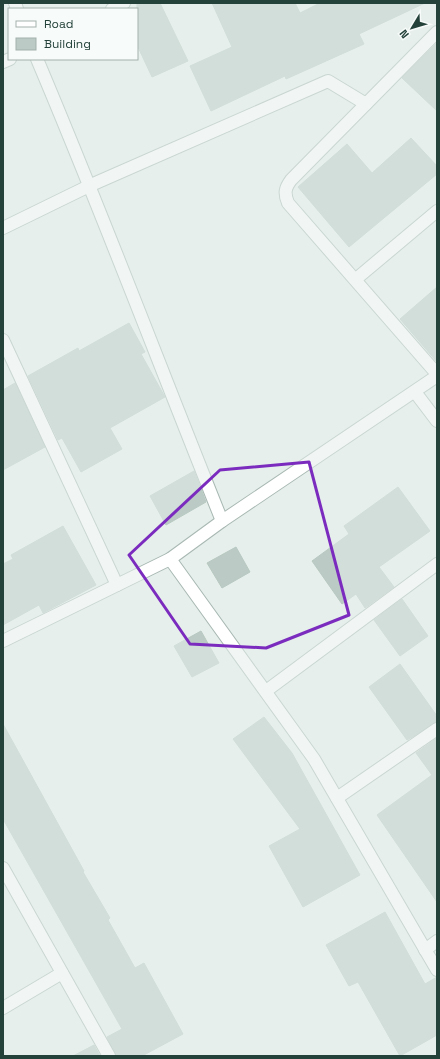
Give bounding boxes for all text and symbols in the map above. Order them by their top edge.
legend [8,8,138,60]
north arrow [392,8,432,48]
text: Road [44,16,73,32]
text: N [396,27,412,41]
text: Building [44,36,91,52]

